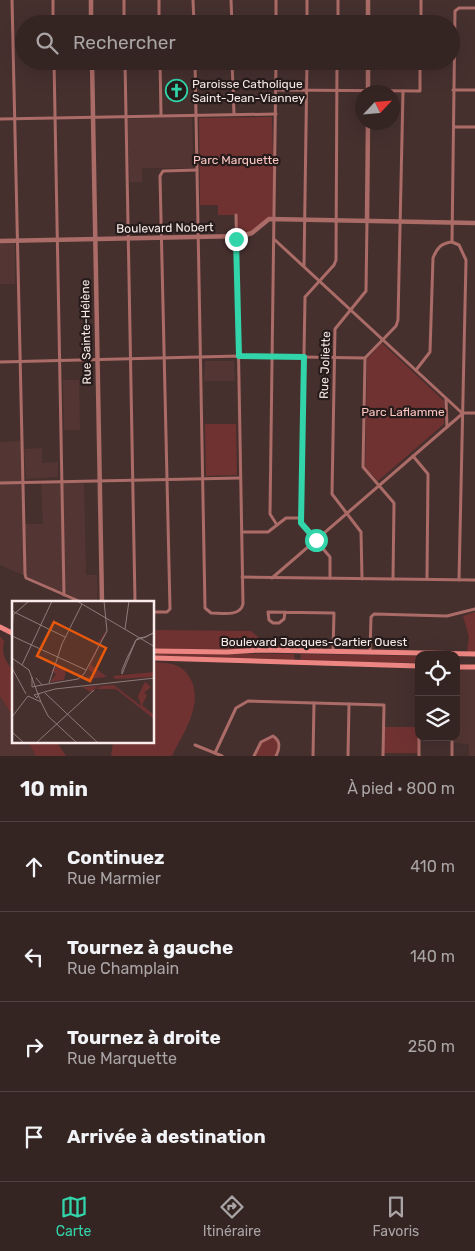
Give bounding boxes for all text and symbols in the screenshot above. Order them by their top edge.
search box [15,15,460,70]
icon: search [33,29,61,57]
text: Rechercher [73,31,176,54]
place label: Paroisse Catholique Saint-Jean-Vianney [192,77,305,105]
church icon: Paroisse Catholique Saint-Jean-Vianney [164,79,188,103]
north arrow [355,85,400,130]
park label: Parc Marquette [193,153,279,167]
street label: Boulevard Nobert [116,220,214,236]
route end [225,228,248,251]
street label: Rue Sainte-Hélène [78,279,94,385]
street label: Rue Joliette [317,331,333,399]
park label: Parc Laflamme [361,405,445,419]
route start [305,529,328,552]
inset map [12,601,155,744]
street label: Boulevard Jacques-Cartier Ouest [221,635,408,649]
map controls [415,651,460,741]
button: locate [415,651,460,696]
button: layers [415,696,460,741]
text: 10 min [20,776,88,801]
text: À pied · 800 m [347,779,455,798]
text: Continuez [67,846,165,869]
icon: ahead [20,853,48,881]
text: 410 m [410,857,455,876]
text: Rue Marmier [67,869,161,888]
text: Tournez à gauche [67,936,233,959]
icon: left [20,943,48,971]
text: 140 m [410,947,455,966]
text: Rue Champlain [67,959,179,978]
text: Tournez à droite [67,1026,221,1049]
icon: right [20,1033,48,1061]
text: 250 m [408,1037,455,1056]
text: Rue Marquette [67,1049,177,1068]
icon: arrive [20,1123,48,1151]
text: Arrivée à destination [67,1125,266,1148]
tab: Carte [56,1193,91,1240]
tab: Itinéraire [203,1193,261,1240]
tab: Favoris [373,1193,419,1240]

